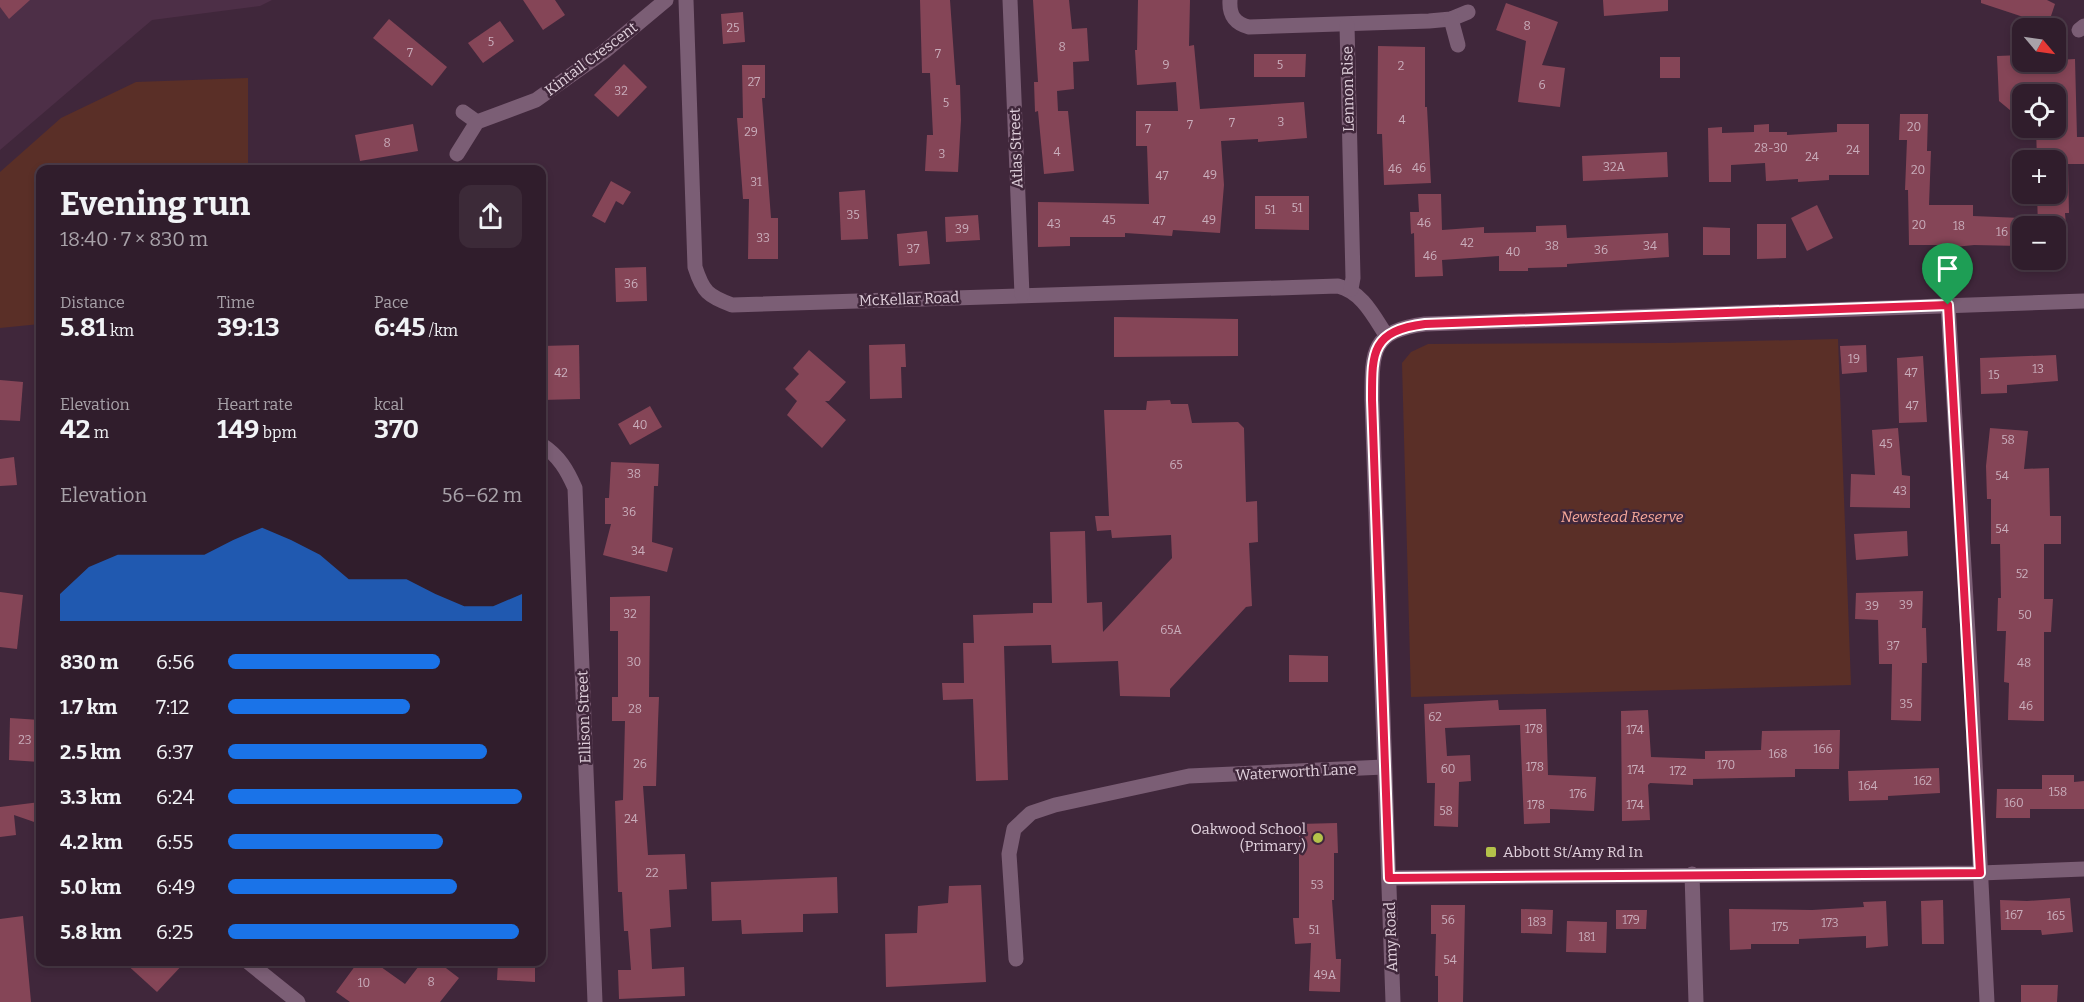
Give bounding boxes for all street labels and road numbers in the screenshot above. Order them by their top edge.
street label: Kintail Crescent [541,18,641,100]
street label: Lennon Rise [1338,46,1358,132]
street label: Atlas Street [1006,107,1026,188]
street label: McKellar Road [858,288,960,310]
street label: Ellison Street [573,670,595,764]
street label: Waterworth Lane [1235,760,1357,784]
street label: Amy Road [1381,901,1401,972]

